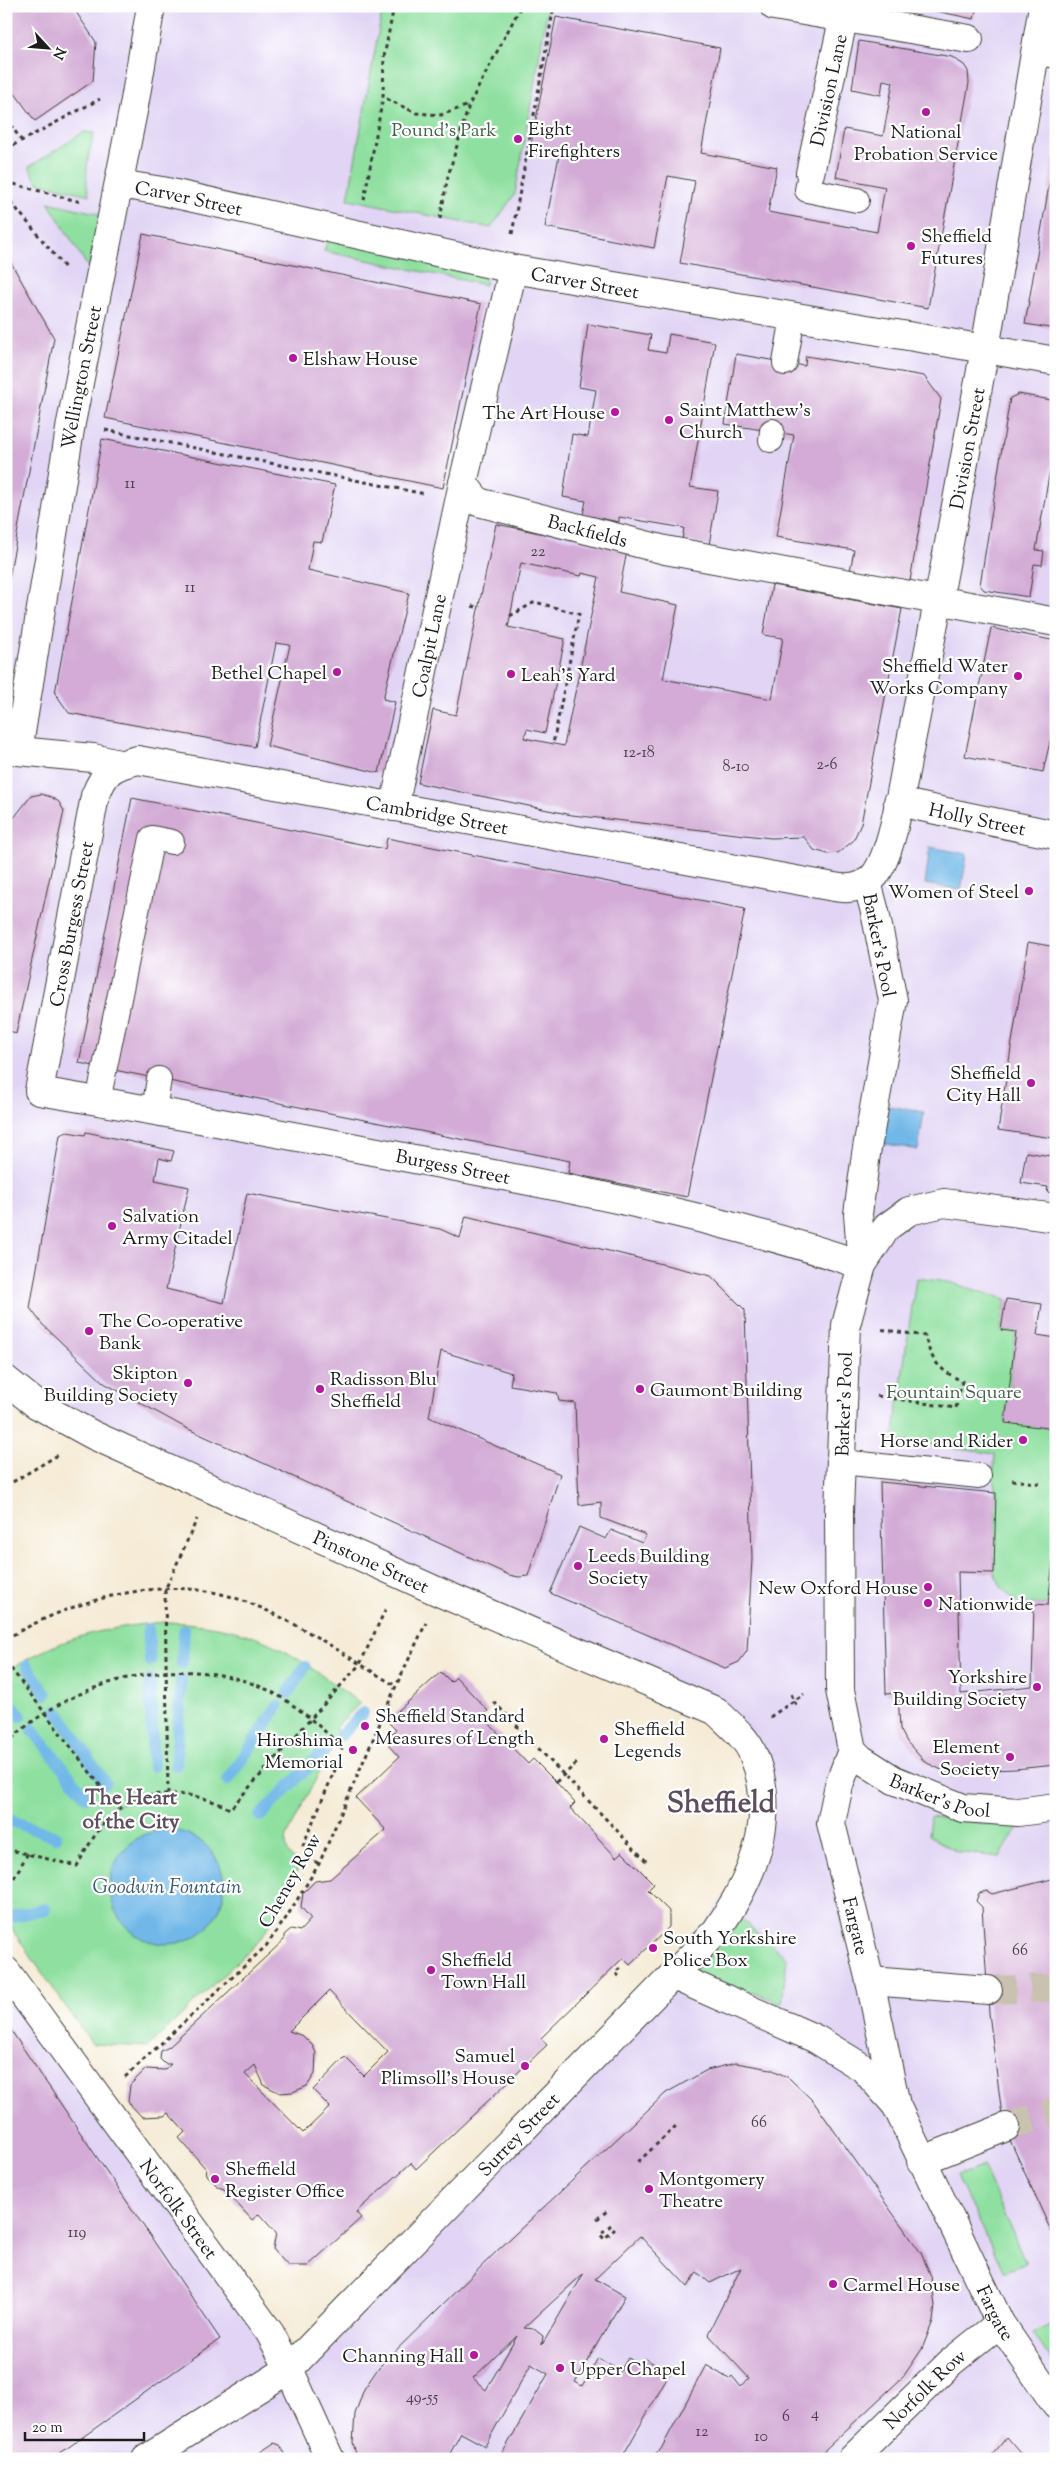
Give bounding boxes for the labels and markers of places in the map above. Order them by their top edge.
marker: National Probation Service [920,106,932,118]
place label: Eight Firefighters [528,117,620,166]
place label: National Probation Service [854,120,998,169]
marker: Eight Firefighters [512,133,524,145]
place label: Sheffield Futures [921,224,992,273]
marker: Sheffield Futures [905,240,917,252]
place label: Elshaw House [303,347,418,374]
marker: Elshaw House [287,352,299,364]
place label: Saint Matthew's Church [679,398,811,447]
place label: The Art House [482,401,605,428]
marker: The Art House [609,406,621,418]
marker: Saint Matthew's Church [663,414,675,426]
place label: Sheffield Water Works Company [869,654,1009,703]
place label: Bethel Chapel [211,661,327,688]
place label: Leah's Yard [521,663,616,690]
marker: Bethel Chapel [331,666,343,678]
marker: Leah's Yard [505,668,517,680]
marker: Sheffield Water Works Company [1012,670,1024,682]
place label: Women of Steel [888,880,1019,907]
marker: Women of Steel [1023,885,1035,897]
place label: Sheffield City Hall [946,1061,1021,1110]
marker: Sheffield City Hall [1025,1077,1037,1089]
place label: Salvation Army Citadel [122,1204,233,1253]
marker: Salvation Army Citadel [106,1220,118,1232]
place label: The Co-operative Bank [99,1309,243,1358]
marker: The Co-operative Bank [83,1325,95,1337]
place label: Skipton Building Society [44,1361,179,1410]
place label: Radisson Blu Sheffield [330,1367,437,1416]
marker: Skipton Building Society [182,1377,194,1389]
place label: Gaumont Building [650,1378,802,1405]
marker: Radisson Blu Sheffield [314,1383,326,1395]
marker: Gaumont Building [634,1383,646,1395]
place label: Horse and Rider [880,1429,1013,1456]
marker: Horse and Rider [1017,1434,1029,1446]
place label: Leeds Building Society [588,1544,709,1593]
marker: Leeds Building Society [572,1560,584,1572]
place label: New Oxford House [759,1576,918,1603]
marker: New Oxford House [922,1581,934,1593]
place label: Nationwide [938,1592,1034,1619]
marker: Nationwide [922,1597,934,1609]
place label: Yorkshire Building Society [893,1665,1028,1714]
marker: Yorkshire Building Society [1031,1681,1043,1693]
place label: Sheffield Standard Measures of Length [375,1704,535,1753]
place label: Sheffield Legends [614,1717,685,1766]
marker: Sheffield Standard Measures of Length [359,1720,371,1732]
place label: Hiroshima Memorial [257,1728,343,1777]
marker: Sheffield Legends [598,1733,610,1745]
place label: Element Society [933,1735,1001,1784]
marker: Hiroshima Memorial [347,1744,359,1756]
marker: Element Society [1004,1751,1016,1763]
place label: South Yorkshire Police Box [663,1926,797,1975]
marker: South Yorkshire Police Box [647,1942,659,1954]
place label: Sheffield Town Hall [441,1948,526,1997]
marker: Sheffield Town Hall [425,1964,437,1976]
place label: Samuel Plimsoll's House [381,2044,515,2093]
marker: Samuel Plimsoll's House [519,2060,531,2072]
place label: Sheffield Register Office [225,2157,345,2206]
place label: Montgomery Theatre [659,2167,765,2216]
marker: Sheffield Register Office [209,2173,221,2185]
marker: Montgomery Theatre [643,2183,655,2195]
place label: Carmel House [843,2273,960,2300]
marker: Carmel House [827,2278,839,2290]
place label: Channing Hall [342,2344,464,2371]
marker: Channing Hall [468,2349,480,2361]
place label: Upper Chapel [570,2357,686,2384]
marker: Upper Chapel [554,2362,566,2374]

